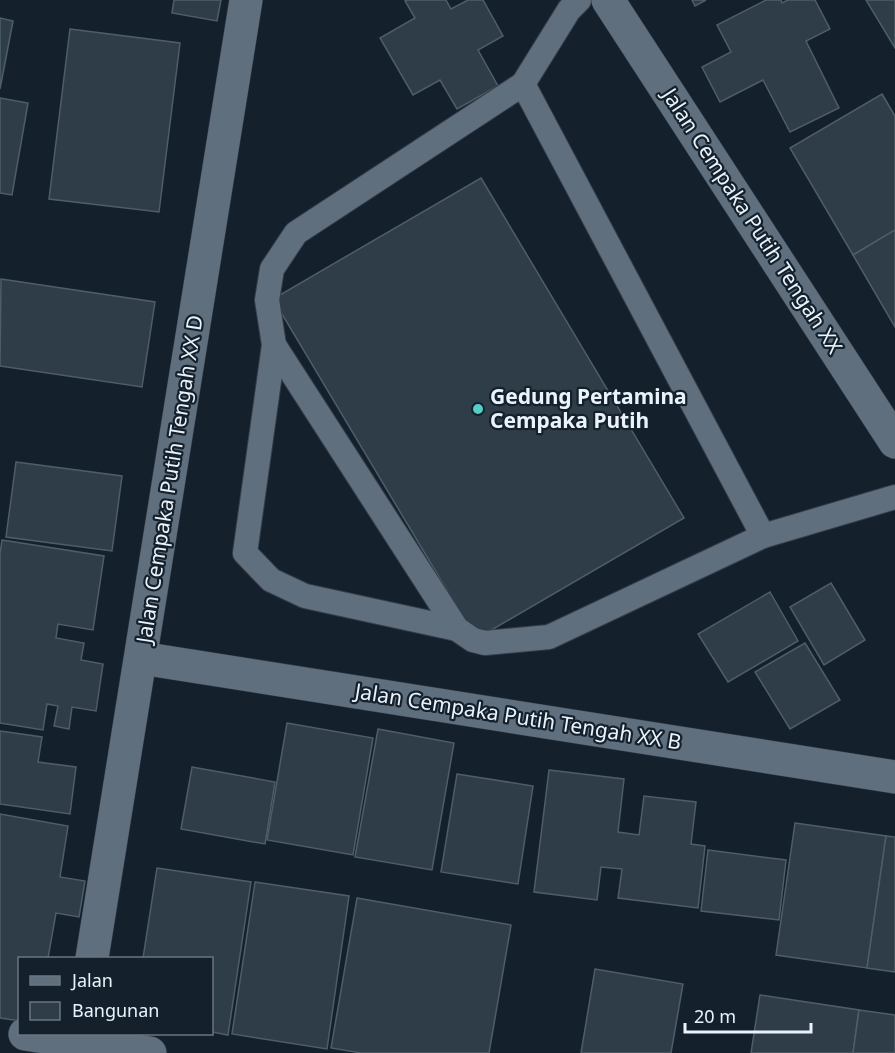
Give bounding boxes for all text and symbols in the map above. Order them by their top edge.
street label: Jalan Cempaka Putih Tengah XX [655,81,850,359]
street label: Jalan Cempaka Putih Tengah XX D [129,313,209,647]
place label: Gedung Pertamina Cempaka Putih [490,382,687,434]
marker: Gedung Pertamina Cempaka Putih [471,402,485,416]
street label: Jalan Cempaka Putih Tengah XX B [351,676,683,756]
legend [18,957,213,1035]
text: Jalan [70,968,113,992]
scale bar [685,996,811,1034]
text: Bangunan [72,998,159,1022]
text: 20 m [694,1004,736,1028]

